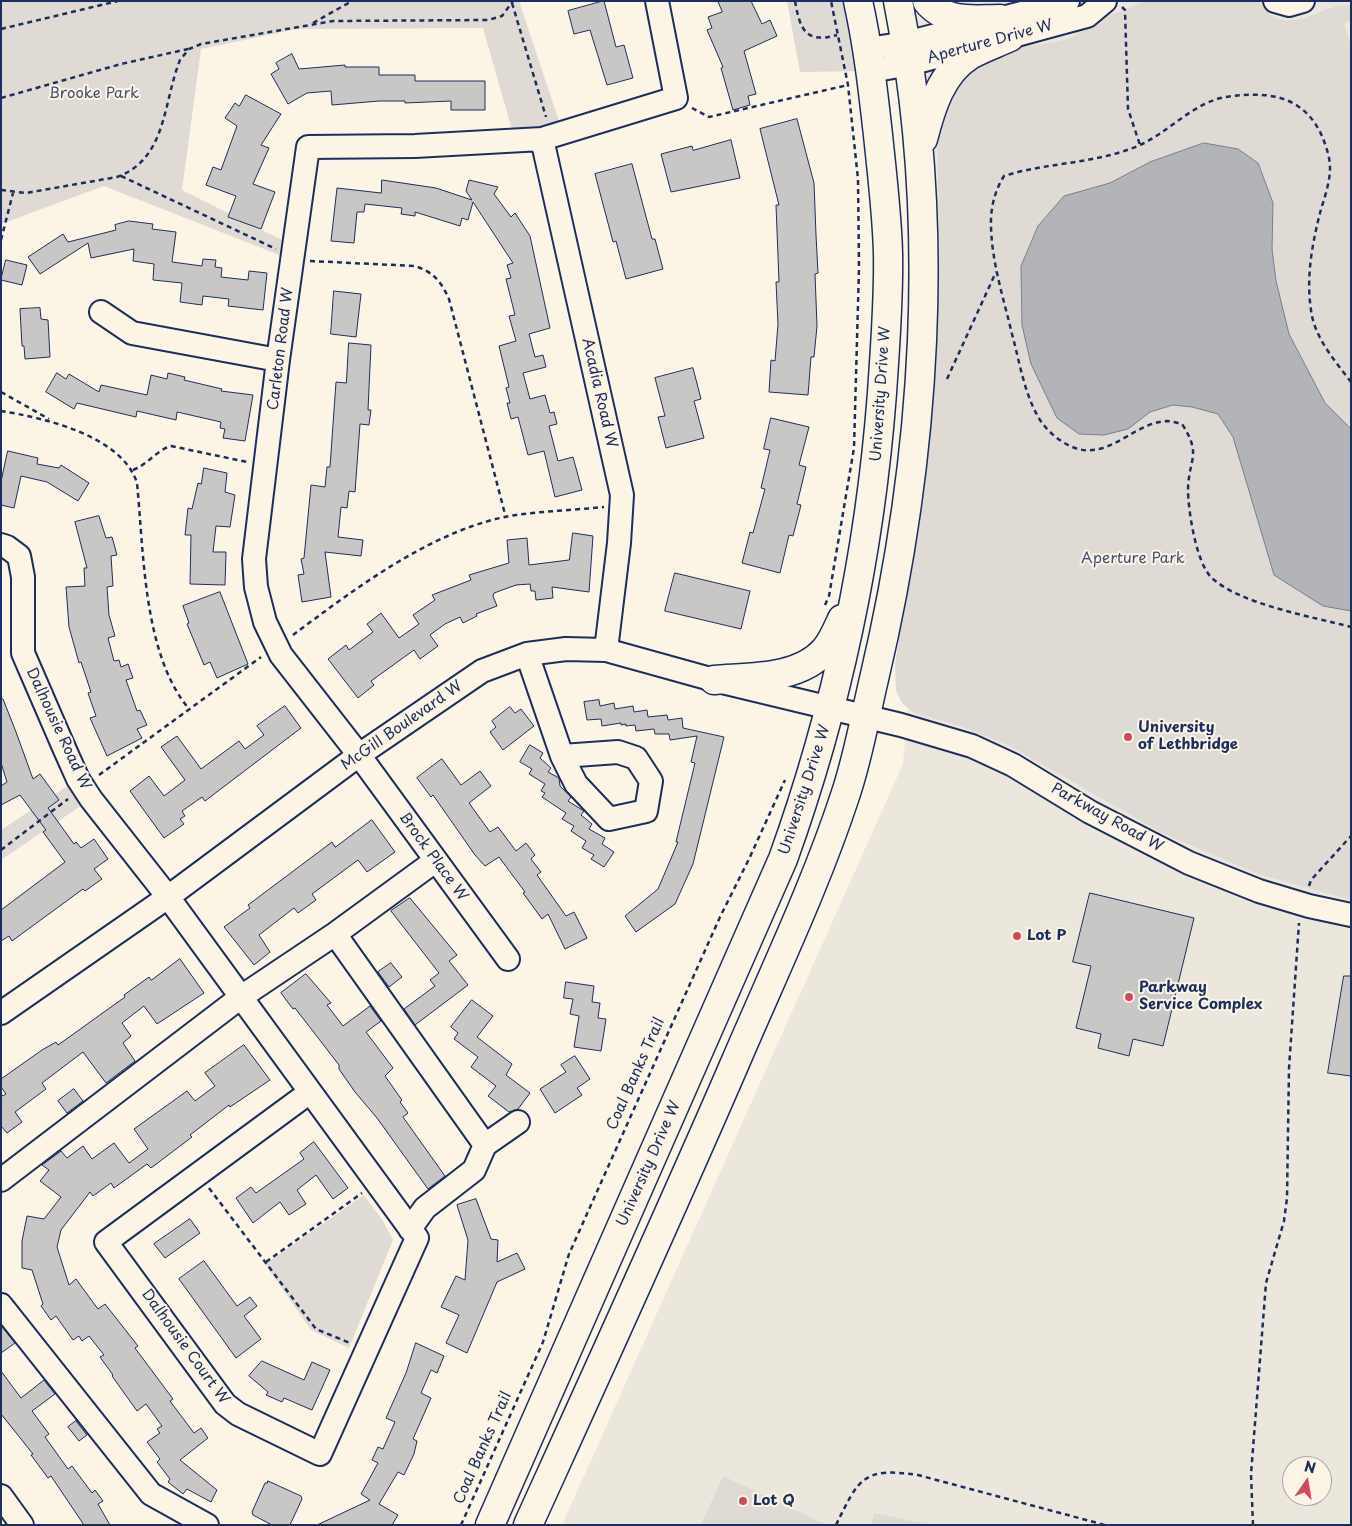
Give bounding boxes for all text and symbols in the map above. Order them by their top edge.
street label: Aperture Drive W [925,17,1055,67]
park label: Brooke Park [49,85,139,103]
street label: Carleton Road W [265,287,297,411]
street label: University Drive W [867,326,895,462]
street label: Acadia Road W [578,336,620,450]
park label: Aperture Park [1081,550,1185,568]
street label: Dalhousie Road W [22,665,94,793]
street label: McGill Boulevard W [338,677,466,775]
place label: University of Lethbridge [1138,719,1238,754]
street label: University Drive W [775,723,835,857]
marker: University of Lethbridge [1122,731,1134,743]
street label: Parkway Road W [1048,780,1166,856]
street label: Brock Place W [395,809,471,905]
place label: Lot P [1027,927,1066,945]
marker: Lot P [1011,930,1023,942]
place label: Parkway Service Complex [1139,979,1262,1014]
marker: Parkway Service Complex [1123,991,1135,1003]
street label: Coal Banks Trail [603,1015,669,1133]
street label: University Drive W [613,1098,685,1230]
street label: Dalhousie Court W [137,1286,233,1408]
street label: Coal Banks Trail [450,1389,516,1507]
text: N [1302,1455,1318,1478]
north arrow [1282,1456,1332,1506]
place label: Lot Q [753,1492,795,1510]
marker: Lot Q [737,1495,749,1507]

